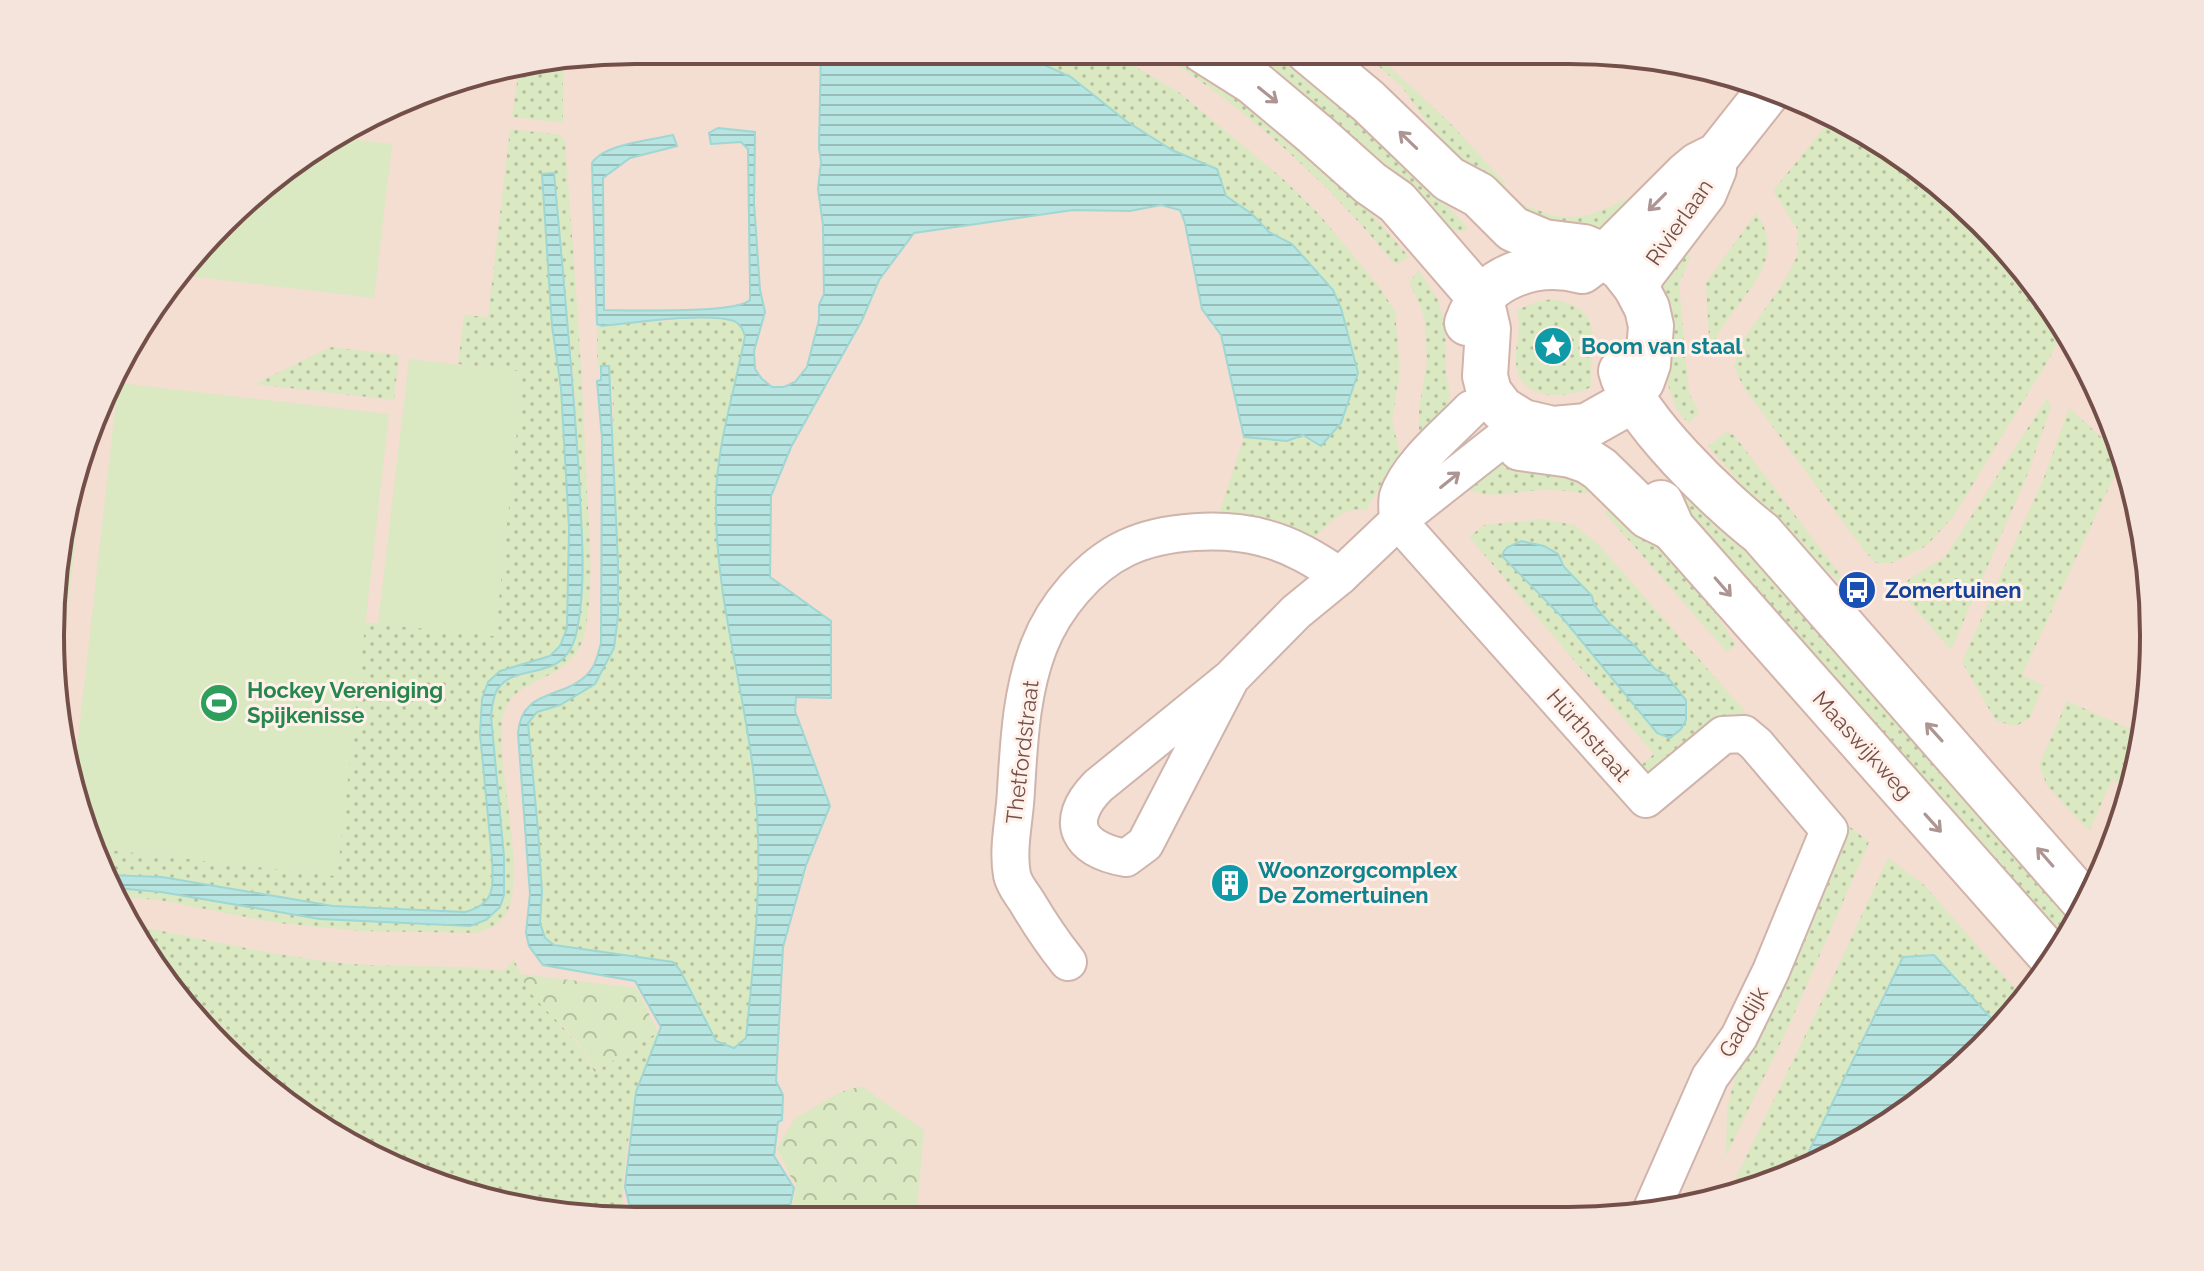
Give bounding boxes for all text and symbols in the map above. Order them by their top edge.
one-way arrow [1258,86,1278,104]
one-way arrow [1398,131,1418,150]
street label: Rivierlaan [1640,174,1718,270]
one-way arrow [1647,192,1667,211]
place icon: Boom van staal [1532,325,1574,367]
place label: Boom van staal [1581,333,1743,359]
one-way arrow [1439,471,1459,489]
bus stop icon: Zomertuinen [1836,569,1878,611]
one-way arrow [1714,576,1732,596]
place label: Zomertuinen [1885,577,2021,603]
place label: Hockey Vereniging Spijkenisse [247,677,443,728]
street label: Thetfordstraat [1000,678,1044,825]
sports icon: Hockey Vereniging Spijkenisse [198,682,240,724]
street label: Hürthstraat [1542,683,1637,787]
street label: Maaswijkweg [1808,685,1918,805]
one-way arrow [1925,722,1943,742]
one-way arrow [1924,813,1942,833]
one-way arrow [2036,848,2054,868]
place label: Woonzorgcomplex De Zomertuinen [1258,857,1458,908]
building icon: Woonzorgcomplex De Zomertuinen [1209,862,1251,904]
street label: Gaddijk [1713,982,1773,1062]

